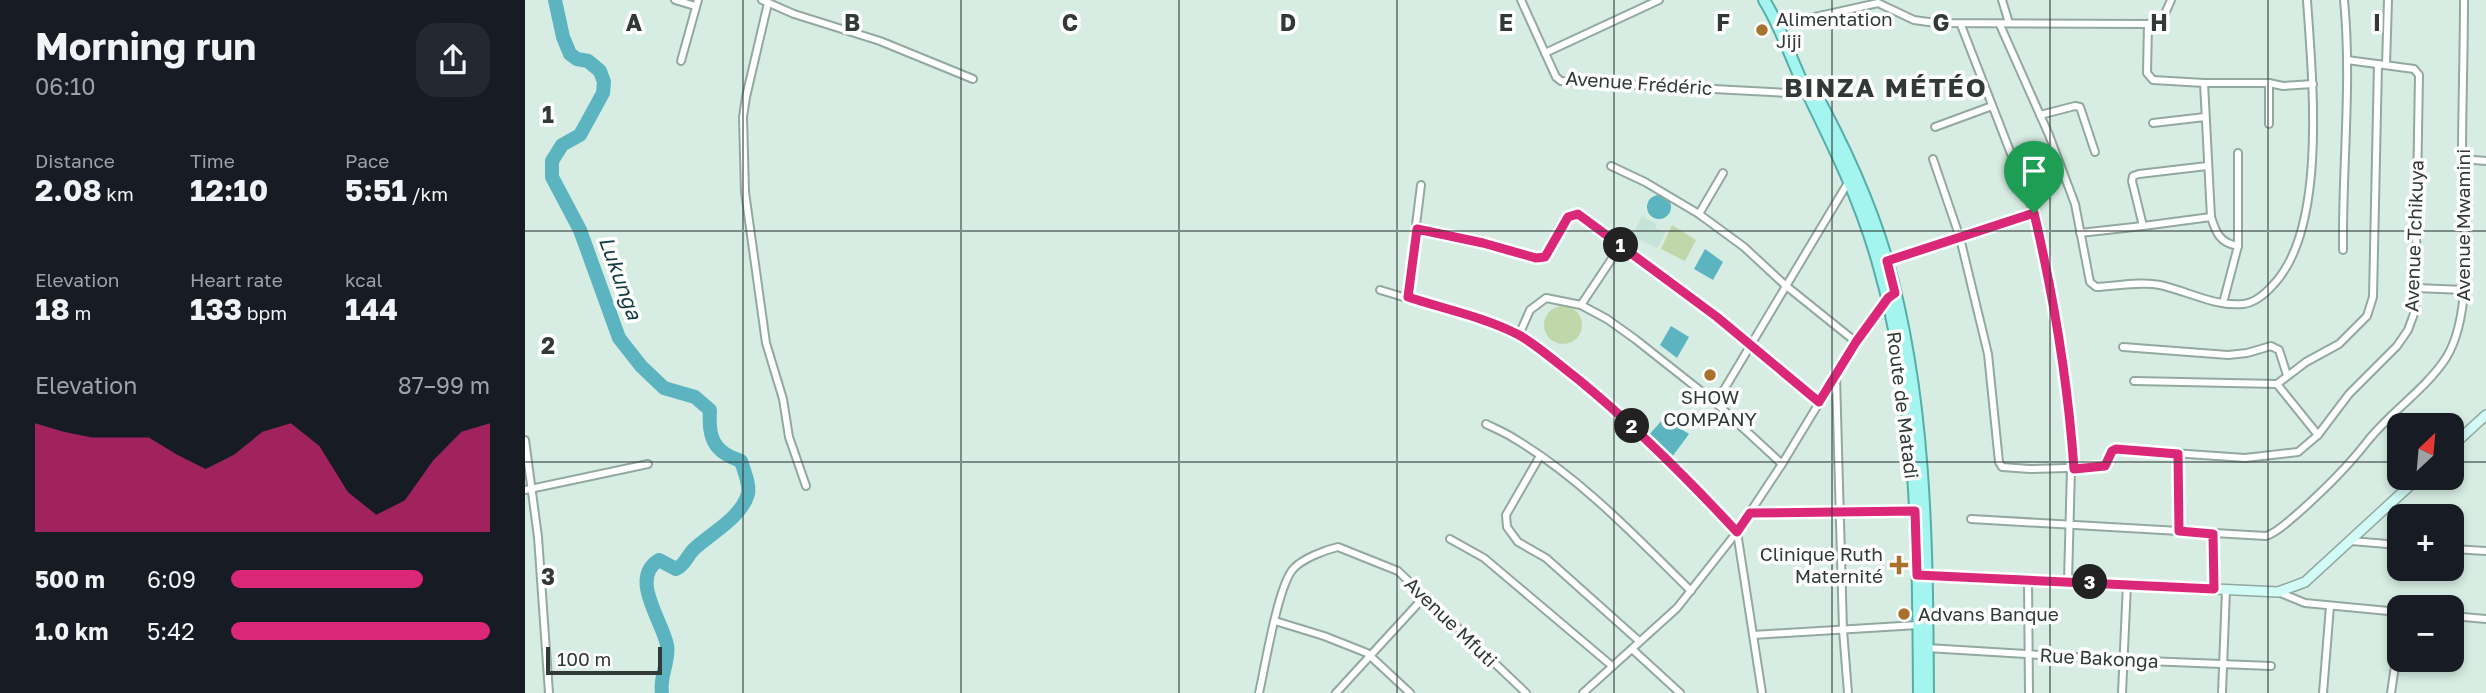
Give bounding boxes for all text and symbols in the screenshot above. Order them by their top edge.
place label: Alimentation Jiji [1776,7,1893,52]
text: A [626,8,643,36]
text: B [844,8,860,36]
text: C [1062,8,1078,36]
text: D [1280,8,1296,36]
text: E [1499,8,1513,36]
text: F [1716,8,1730,36]
text: G [1933,8,1949,36]
text: H [2150,8,2168,36]
text: I [2373,8,2381,36]
marker: Alimentation Jiji [1754,22,1770,38]
text: Morning run [35,23,256,68]
button: share [416,23,490,97]
street label: Avenue Frédéric [1565,66,1713,99]
text: 06:10 [35,72,96,100]
district label: BINZA MÉTÉO [1784,72,1988,103]
text: 1 [542,100,554,128]
pin [2004,141,2064,213]
text: Distance [35,149,115,172]
text: Time [190,149,235,172]
text: Pace [345,149,389,172]
street label: Avenue Mwamini [2451,149,2474,301]
icon: arrive [2015,152,2053,190]
street label: Avenue Tchikuya [2399,160,2428,312]
text: 2.08 [35,172,102,208]
text: 12:10 [190,172,268,208]
text: 5:51 [345,172,407,208]
text: km [102,182,134,205]
text: /km [407,182,448,205]
pin: 1 [1603,228,1639,262]
water label: Lukunga [594,233,648,324]
text: 1 [1616,233,1625,256]
text: Elevation [35,268,120,291]
text: Heart rate [190,268,283,291]
text: kcal [345,268,383,291]
text: 18 [35,291,70,327]
text: 133 [190,291,242,327]
text: 144 [345,291,398,327]
text: m [70,301,91,324]
text: bpm [242,301,287,324]
street label: Route de Matadi [1883,330,1924,480]
text: 2 [541,331,555,359]
marker: SHOW COMPANY [1702,367,1718,383]
text: Elevation [35,371,137,399]
text: 87–99 m [398,371,490,399]
place label: SHOW COMPANY [1663,385,1757,430]
pin: 2 [1615,408,1649,444]
north arrow [2387,413,2464,490]
map controls [2387,413,2464,672]
text: 2 [1626,414,1637,437]
button: + [2387,504,2464,581]
place label: Clinique Ruth Maternité [1760,542,1883,587]
marker: Clinique Ruth Maternité [1889,555,1909,575]
text: 3 [541,562,555,590]
pin: 3 [2073,564,2107,600]
text: 500 m [35,565,105,593]
text: 6:09 [147,565,196,593]
text: 3 [2084,570,2095,593]
street label: Avenue Mfuti [1400,572,1502,671]
button: − [2387,595,2464,672]
place label: Advans Banque [1918,602,2059,625]
marker: Advans Banque [1896,606,1912,622]
text: 1.0 km [35,617,108,645]
text: 5:42 [147,617,195,645]
street label: Rue Bakonga [2039,643,2159,672]
scale bar [546,644,661,676]
text: 100 m [557,647,611,670]

